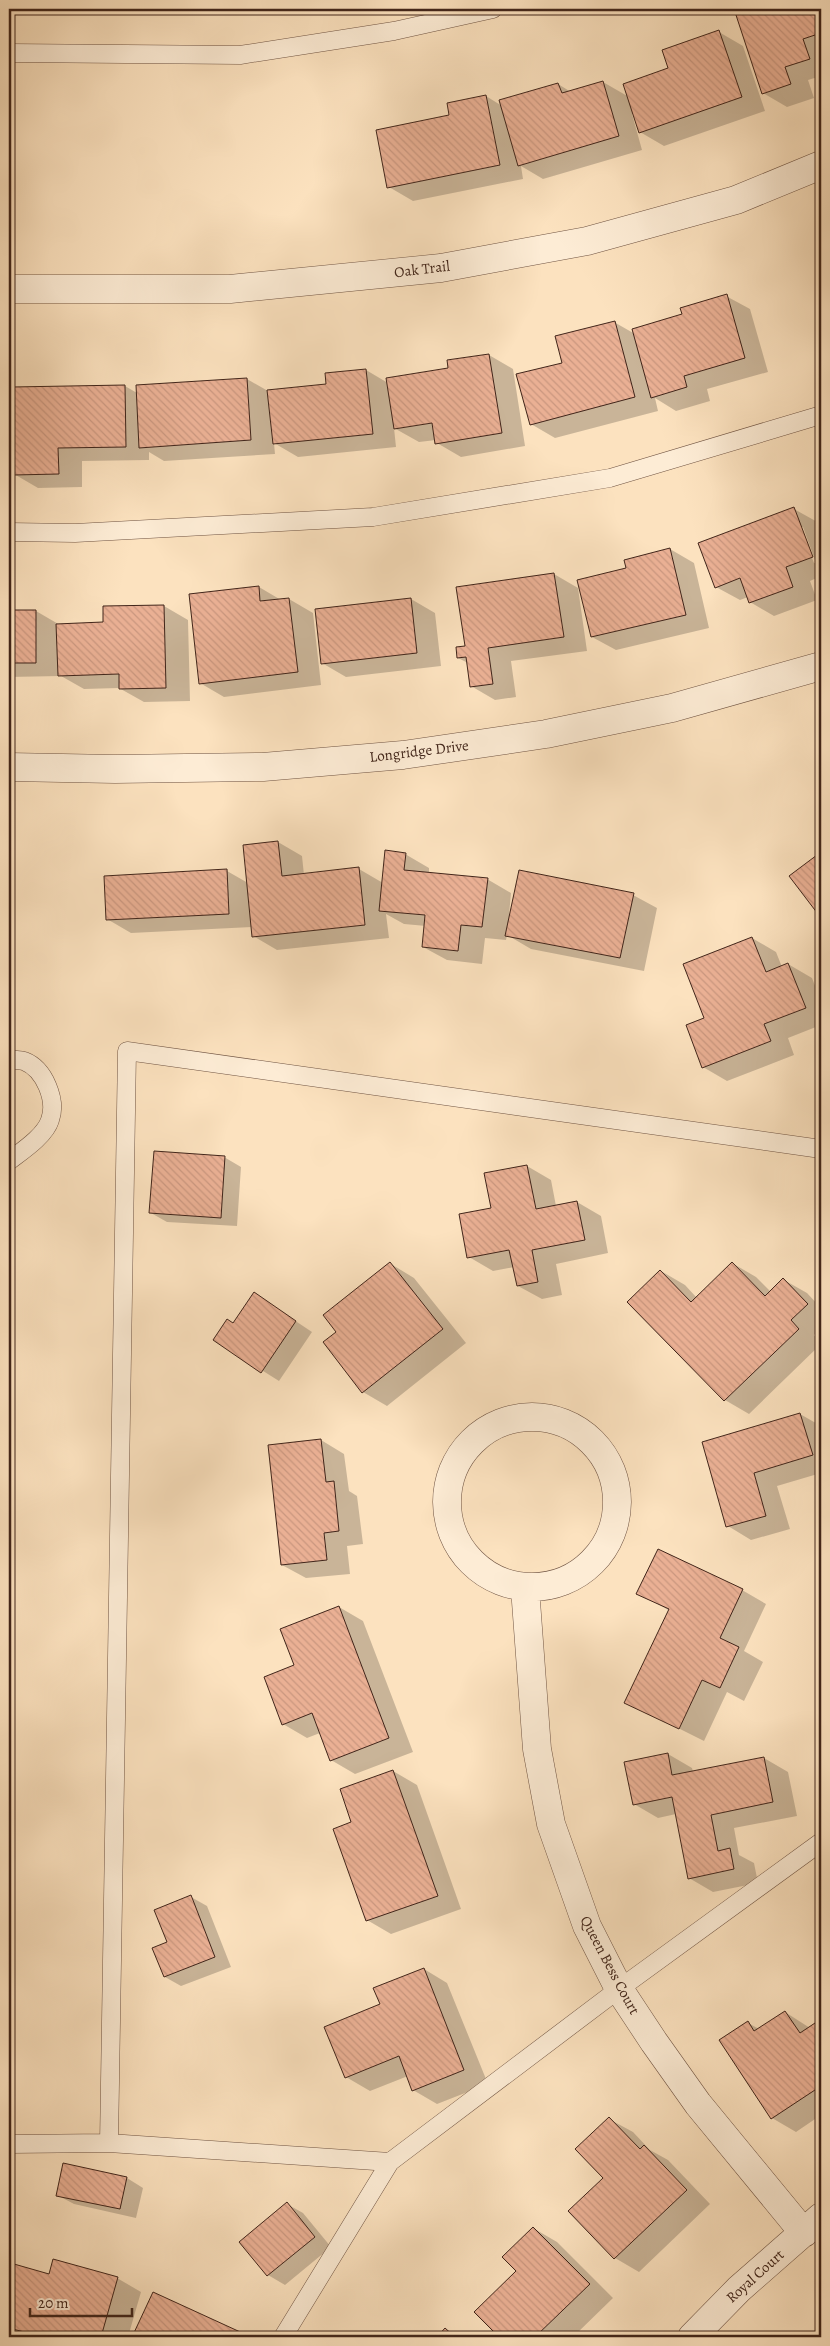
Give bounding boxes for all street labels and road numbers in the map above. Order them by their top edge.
street label: Oak Trail [393,256,451,282]
street label: Longridge Drive [368,735,470,767]
street label: Queen Bess Court [576,1912,644,2018]
street label: Royal Court [722,2245,788,2307]

